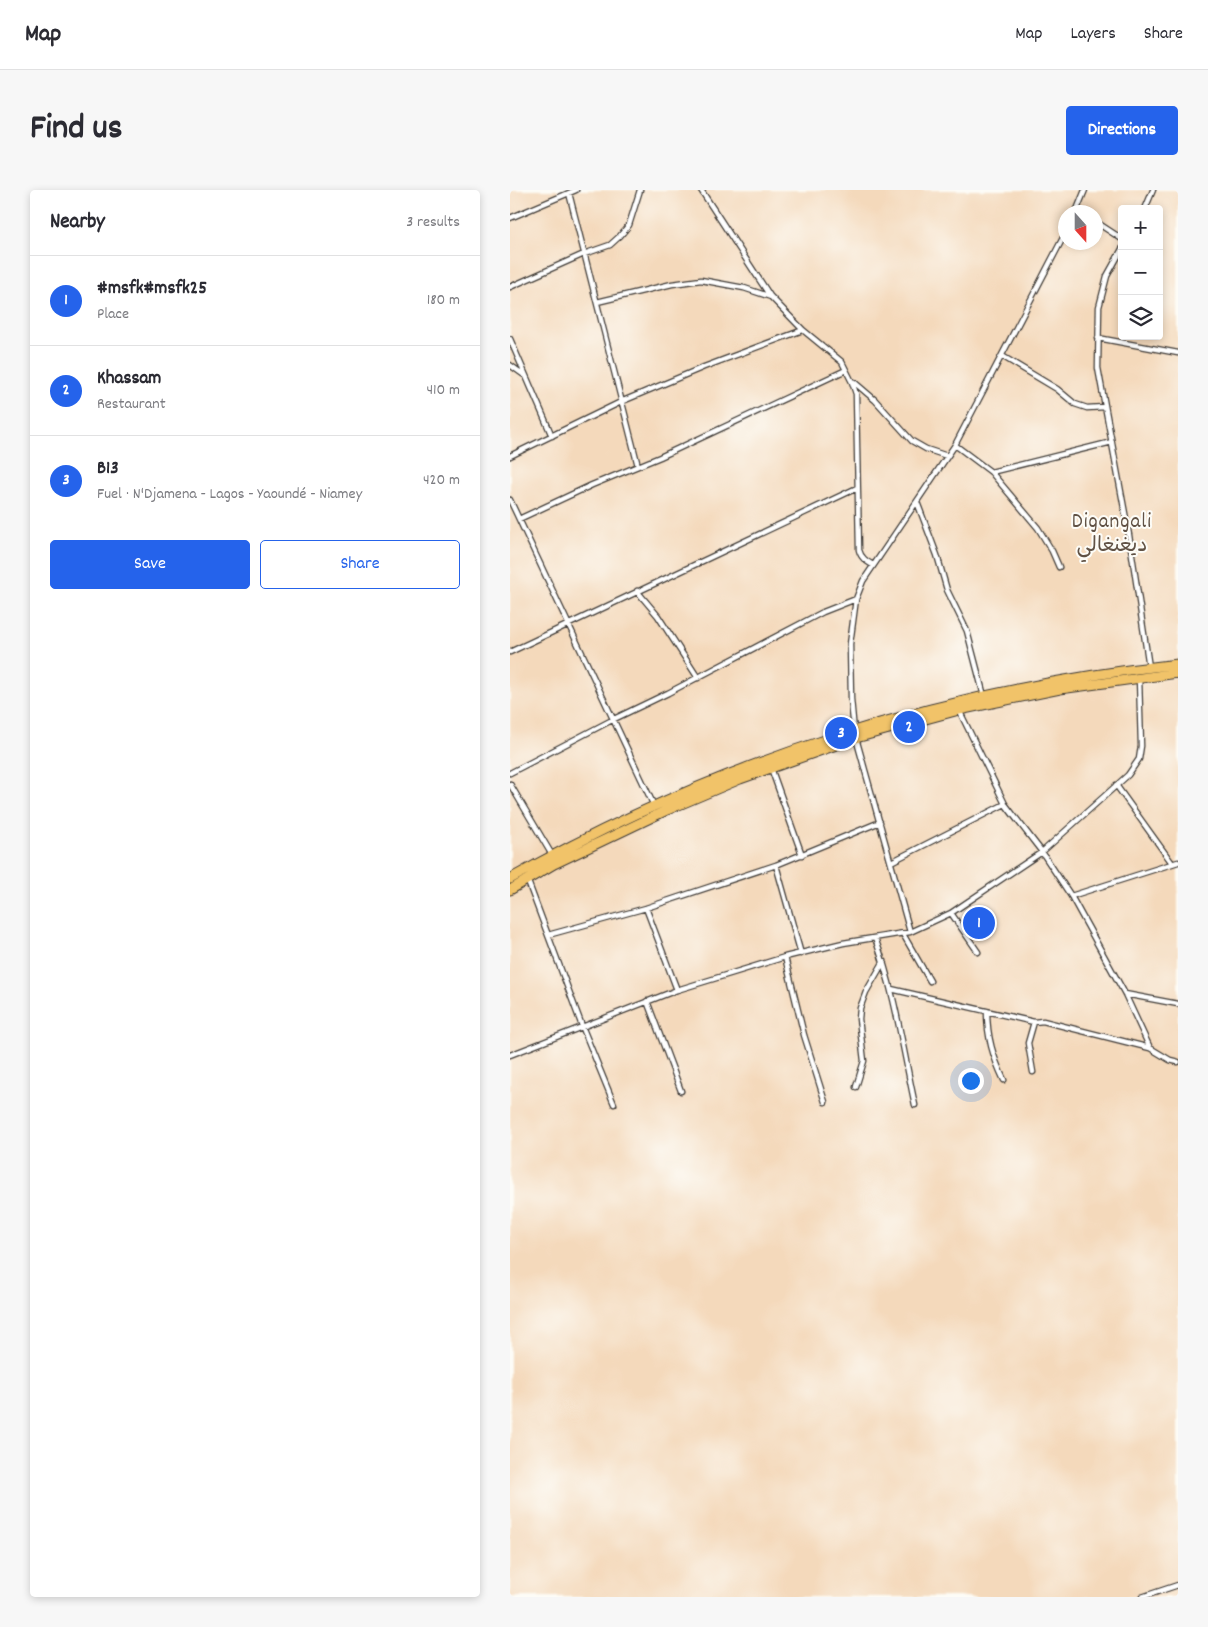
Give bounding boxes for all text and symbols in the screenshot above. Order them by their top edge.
text: Map [25,18,61,52]
text: Map [1015,22,1042,47]
text: Layers [1070,22,1116,47]
text: Share [1144,22,1183,47]
text: Find us [30,105,122,155]
button: Directions [1066,106,1178,155]
north arrow [1058,205,1103,250]
map controls [1118,205,1163,340]
button: + [1118,205,1163,250]
text: Nearby [50,208,105,238]
text: 3 results [406,211,460,234]
button: − [1118,250,1163,295]
text: #msfk#msfk25 [97,276,207,303]
text: 1 [64,289,68,312]
text: 180 m [427,289,460,312]
button: layers [1118,295,1163,340]
text: Place [97,303,129,326]
text: Khassam [97,366,161,393]
text: 2 [63,379,70,402]
text: 410 m [426,379,460,402]
text: Restaurant [97,393,166,416]
text: B13 [97,456,119,483]
text: 3 [62,469,70,492]
text: 420 m [423,469,460,492]
text: Fuel · N'Djamena - Lagos - Yaoundé - Niamey [97,483,362,506]
district label: Digangali ديغنغالي [1072,508,1152,563]
button: Save [50,540,250,589]
button: Share [260,540,460,589]
pin: 2 [893,708,925,746]
pin: 3 [825,714,857,752]
pin: 1 [963,904,995,942]
your location [958,1068,984,1094]

